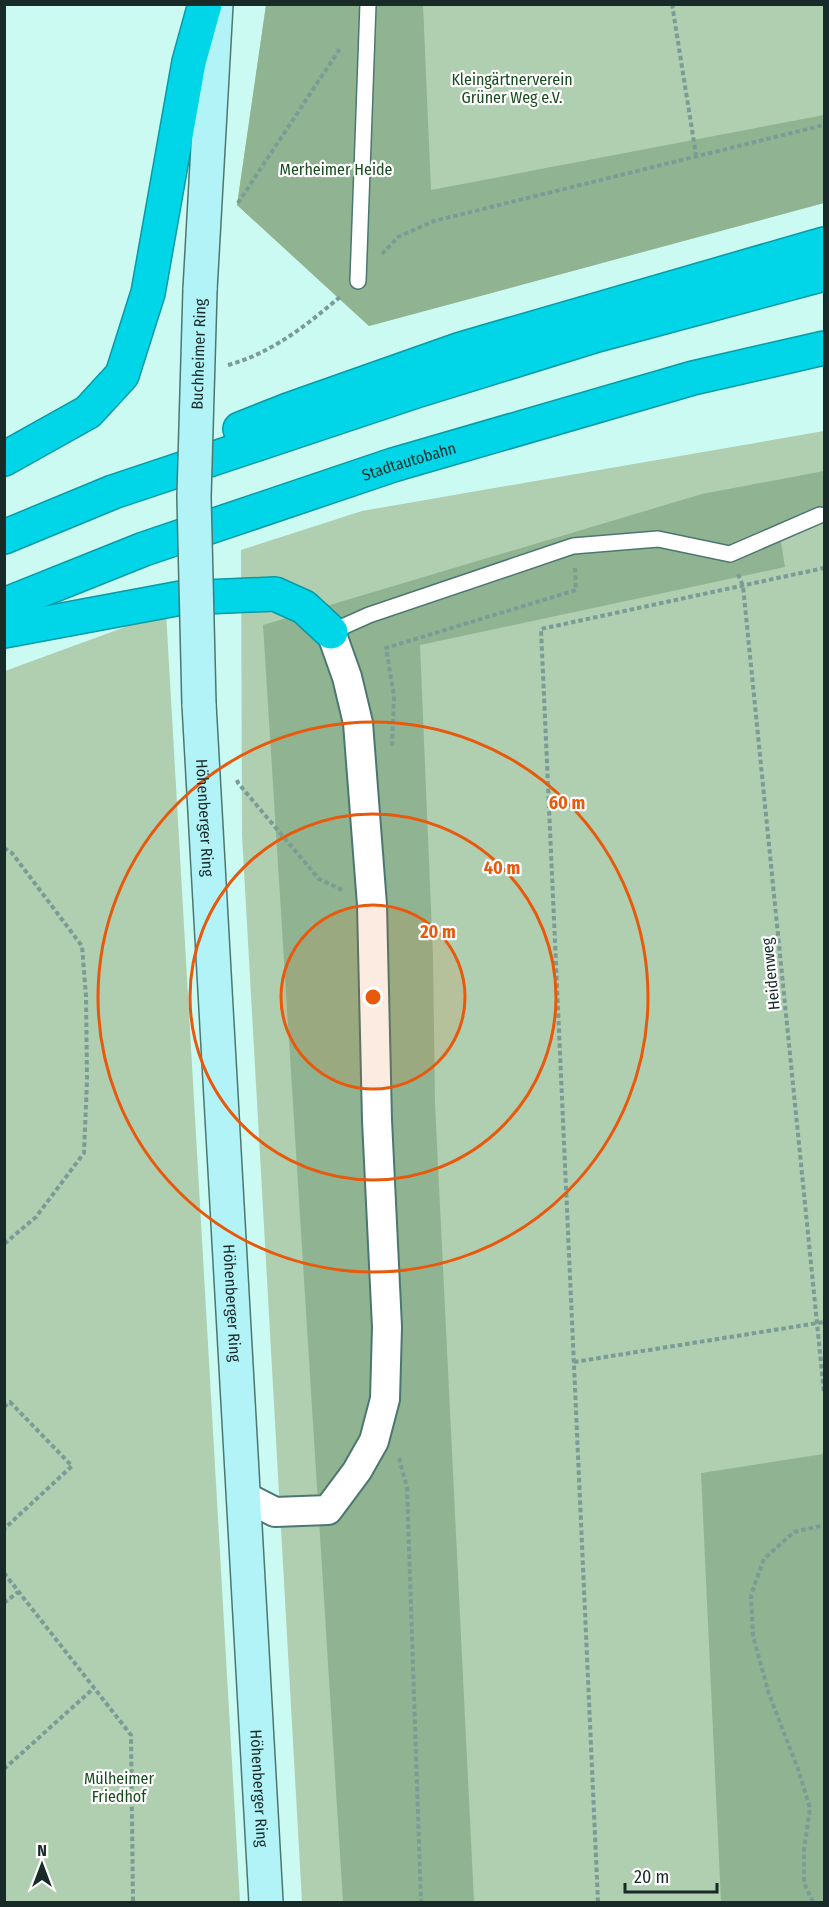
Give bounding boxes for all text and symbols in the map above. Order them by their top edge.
park label: Kleingärtnerverein Grüner Weg e.V. [451,70,573,107]
park label: Merheimer Heide [280,160,393,179]
street label: Buchheimer Ring [188,298,210,410]
street label: Stadtautobahn [360,438,458,485]
street label: Höhenberger Ring [192,758,218,878]
text: 60 m [549,792,585,814]
text: 40 m [484,857,520,879]
text: 20 m [419,921,456,943]
street label: Heidenweg [757,936,784,1011]
centre of rings [363,987,383,1007]
street label: Höhenberger Ring [219,1244,245,1363]
street label: Höhenberger Ring [246,1729,272,1848]
park label: Mülheimer Friedhof [84,1769,154,1806]
north arrow [12,1835,72,1895]
text: N [37,1841,47,1860]
scale bar [625,1856,716,1894]
text: 20 m [634,1866,669,1888]

